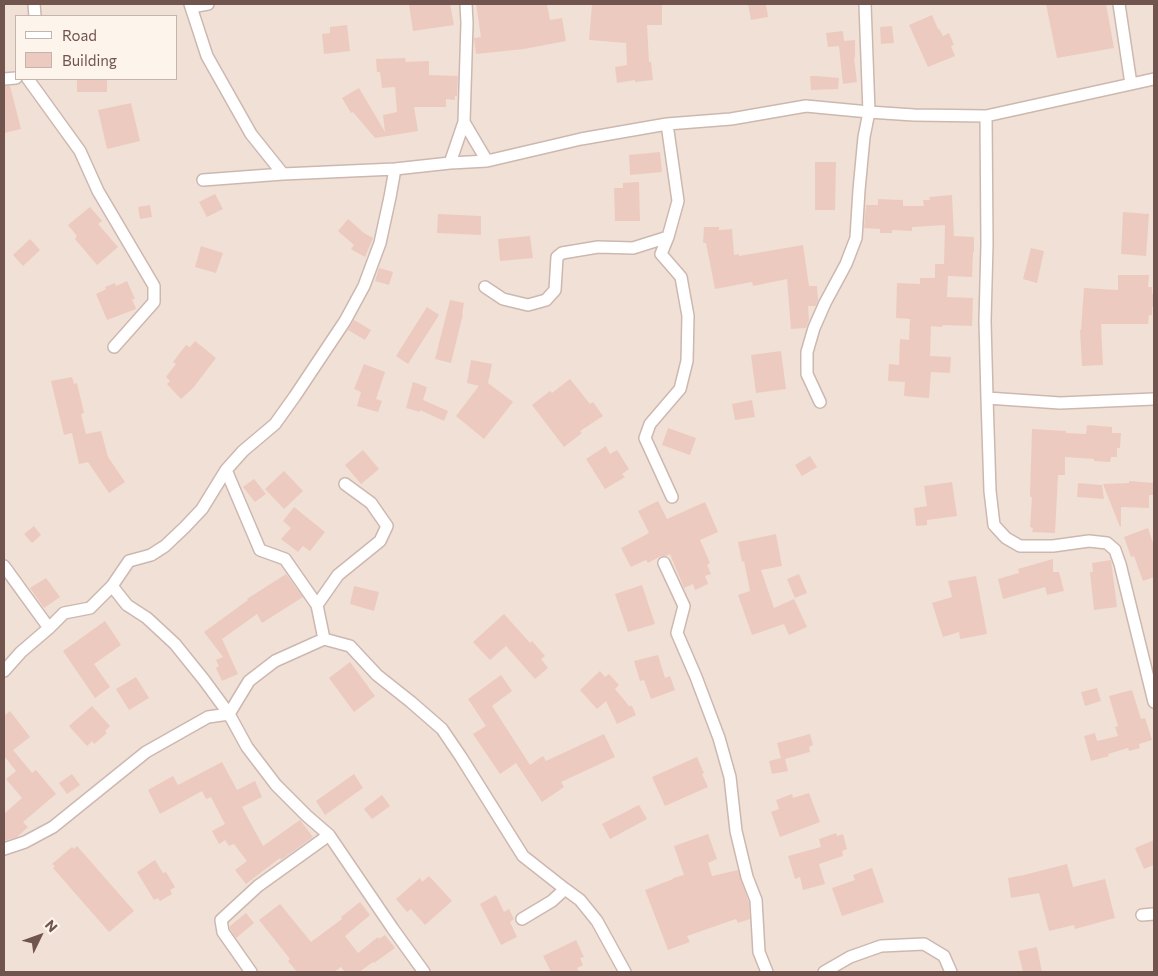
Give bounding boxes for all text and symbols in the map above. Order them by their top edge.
legend [15,15,178,80]
text: Road [62,26,97,44]
text: Building [62,51,117,69]
north arrow [15,911,65,961]
text: N [42,916,61,935]

